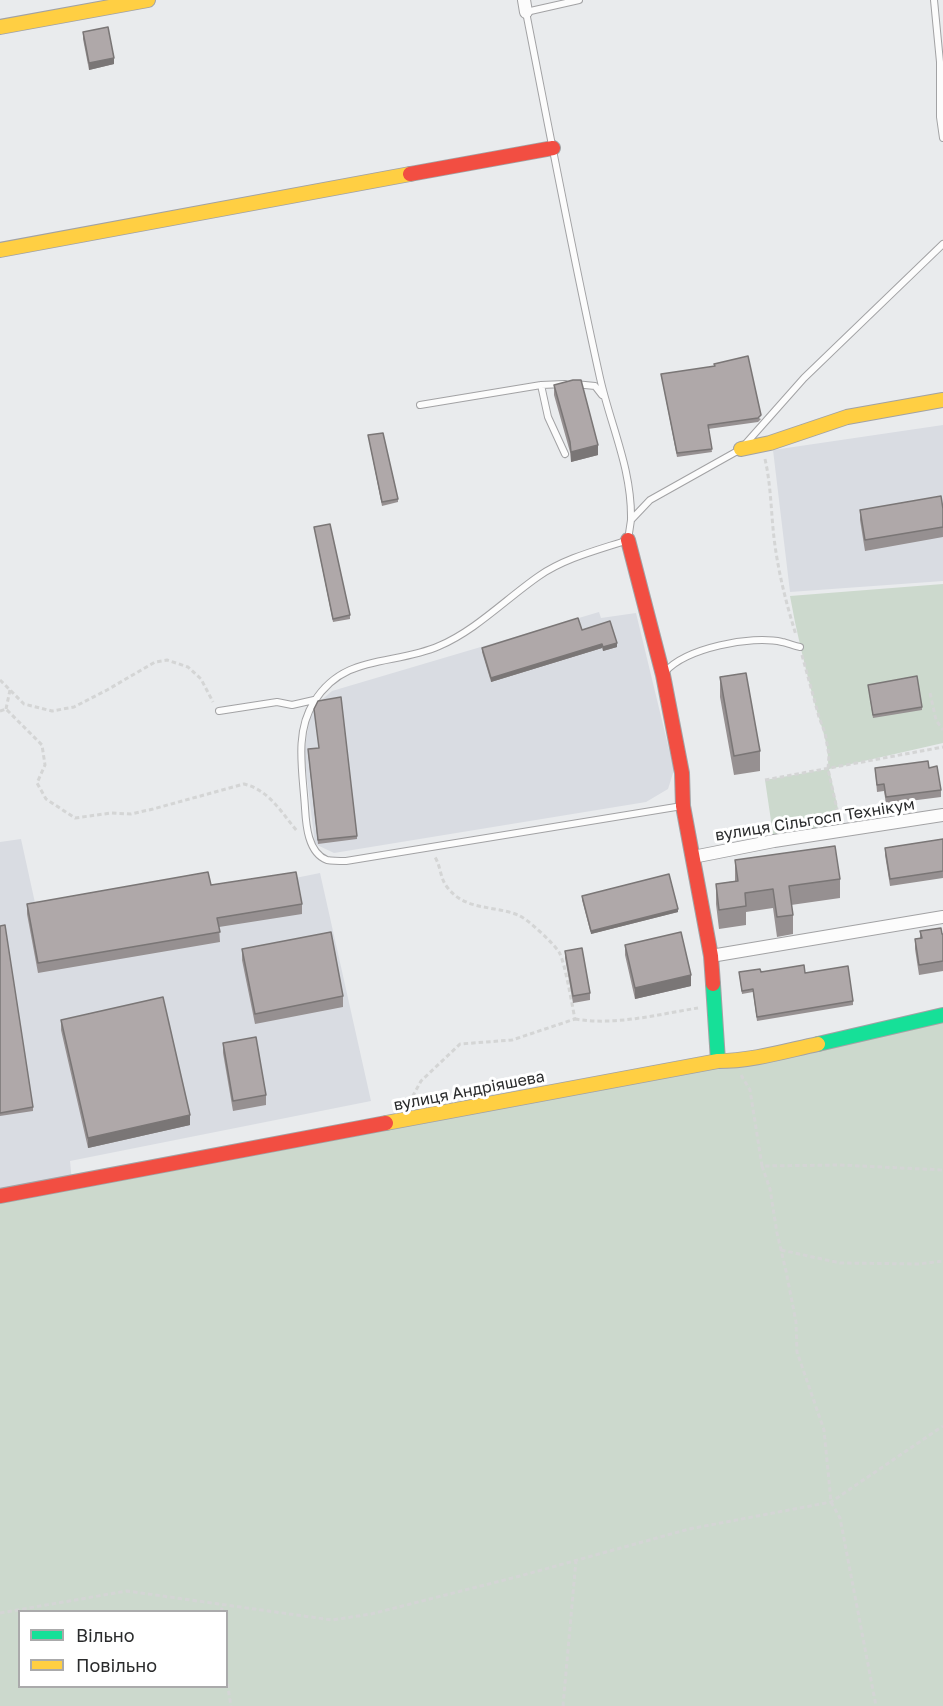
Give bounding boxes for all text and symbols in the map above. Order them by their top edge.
street label: вулиця Сільгосп Технікум [714,795,916,845]
street label: вулиця Андріяшева [392,1067,546,1115]
legend [18,1610,228,1688]
text: Вільно [76,1624,135,1646]
text: Повільно [76,1654,157,1676]

